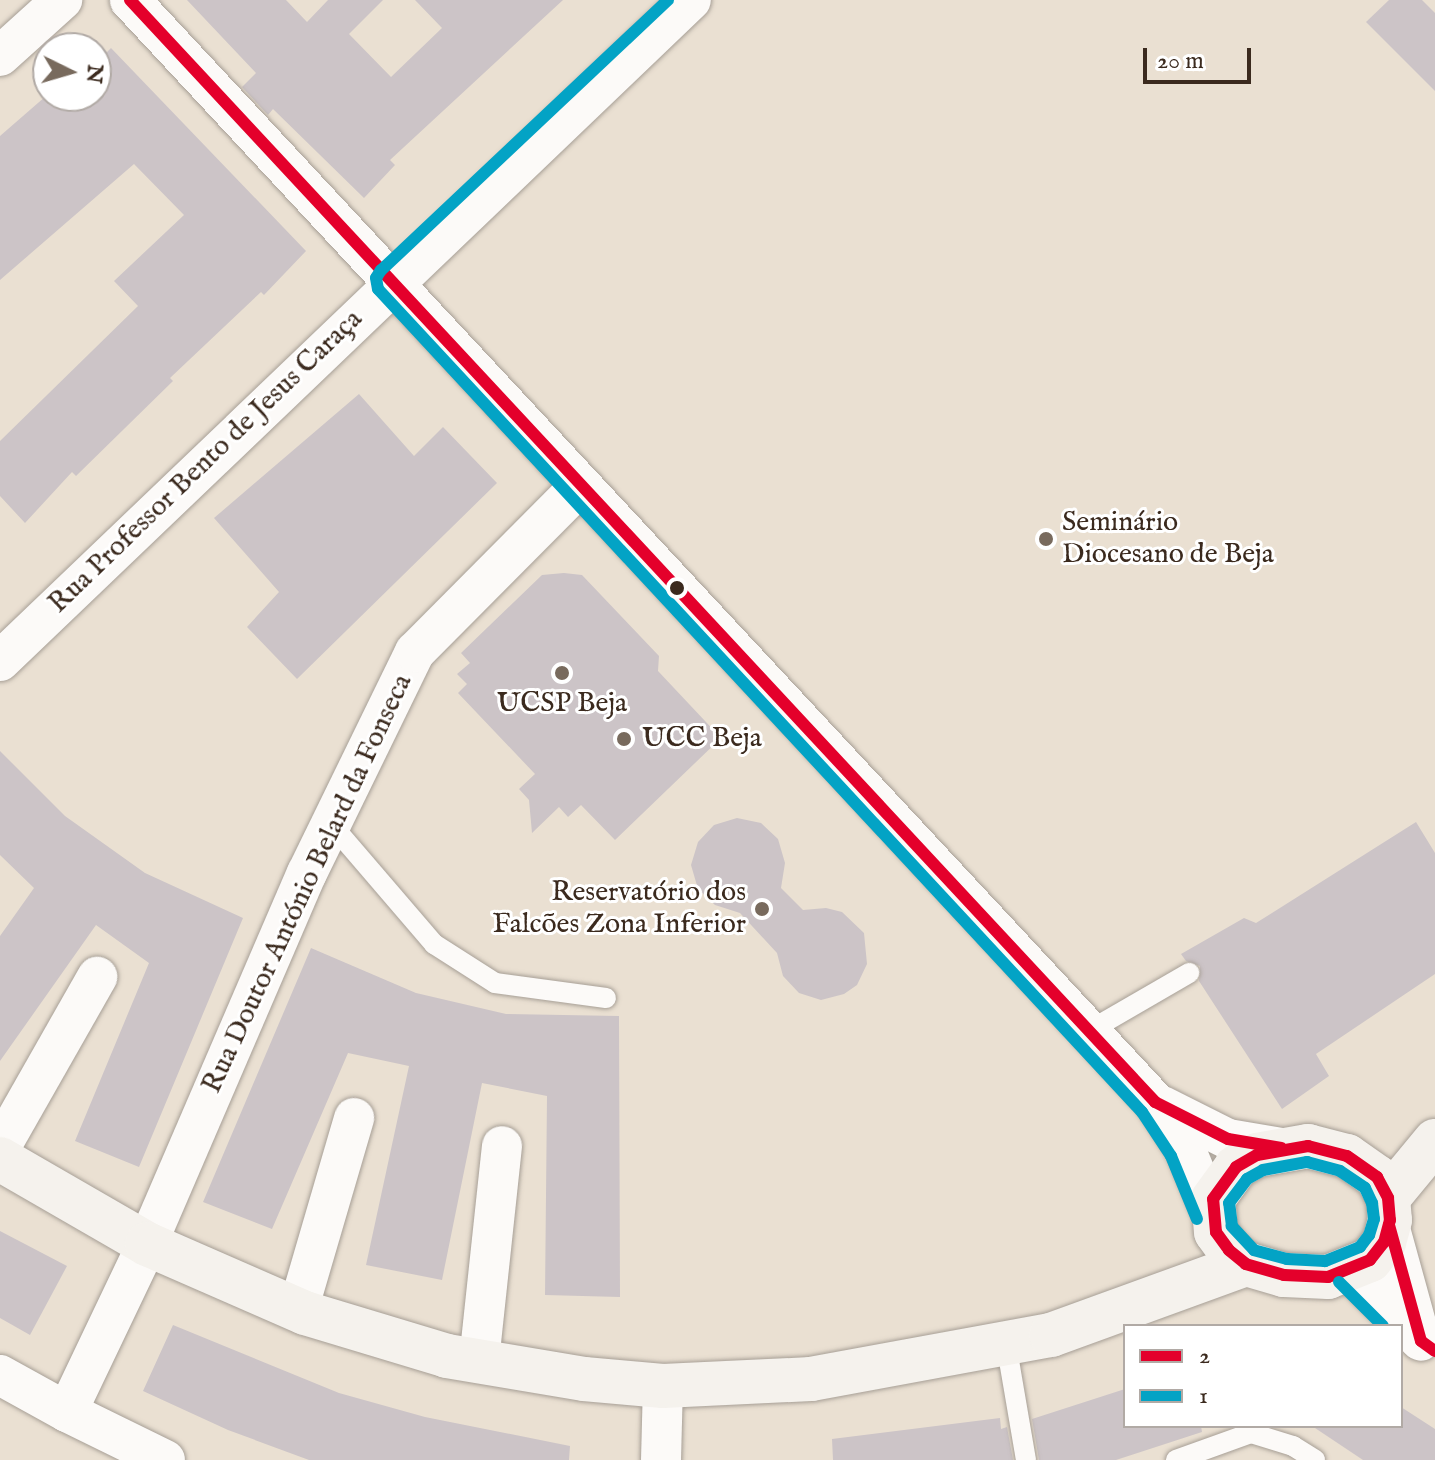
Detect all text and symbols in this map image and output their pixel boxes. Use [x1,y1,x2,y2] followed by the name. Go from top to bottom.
[32,32,112,112] north arrow
[1147,32,1255,82] scale bar
[1157,46,1204,77] text: 20 m
[79,63,109,85] text: N
[42,303,370,621] street label: Rua Professor Bento de Jesus Caraça
[1062,506,1274,572] place label: Seminário Diocesano de Beja
[1037,530,1055,548] marker: Seminário Diocesano de Beja
[669,580,685,596] unlabelled marker
[551,662,573,684] marker: UCSP Beja
[196,669,420,1099] street label: Rua Doutor António Belard da Fonseca
[497,687,627,721] place label: UCSP Beja
[642,722,762,756] place label: UCC Beja
[613,728,635,750] marker: UCC Beja
[492,876,746,942] place label: Reservatório dos Falcões Zona Inferior
[753,900,771,918] marker: Reservatório dos Falcões Zona Inferior
[1123,1324,1403,1428] legend
[1199,1341,1210,1372] text: 2
[1199,1381,1208,1412] text: 1

